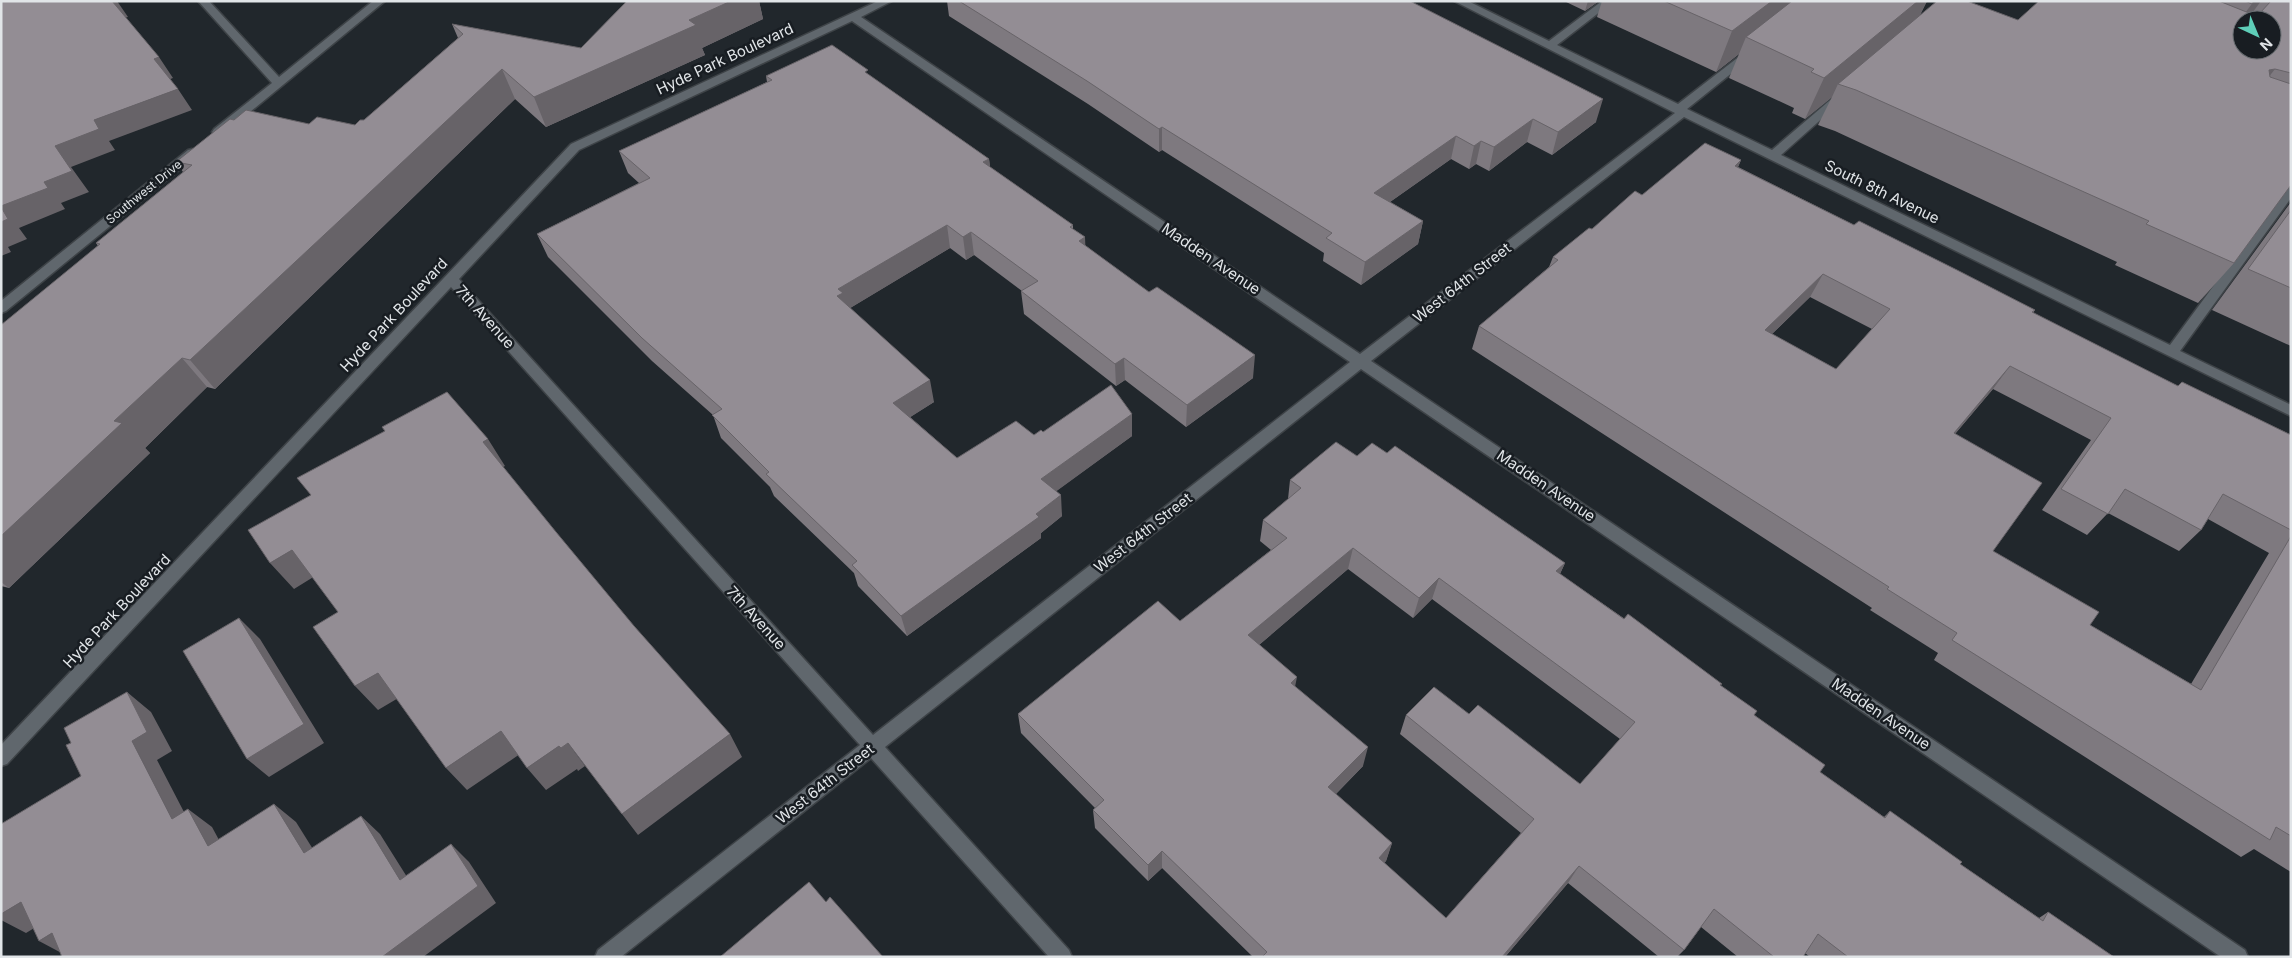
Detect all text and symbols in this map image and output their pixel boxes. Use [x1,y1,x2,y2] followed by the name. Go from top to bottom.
[2232,10,2282,60] north arrow
[653,18,796,99] street label: Hyde Park Boulevard
[2257,35,2276,55] text: N
[1822,156,1943,228] street label: South 8th Avenue
[103,157,185,227] street label: Southwest Drive
[1158,219,1264,299] street label: Madden Avenue
[1409,238,1515,327] street label: West 64th Street
[336,254,451,376] street label: Hyde Park Boulevard
[452,281,519,352] street label: 7th Avenue
[1493,446,1599,526] street label: Madden Avenue
[1090,488,1196,577] street label: West 64th Street
[59,550,174,672] street label: Hyde Park Boulevard
[723,582,790,653] street label: 7th Avenue
[1828,674,1934,754] street label: Madden Avenue
[772,739,878,828] street label: West 64th Street

